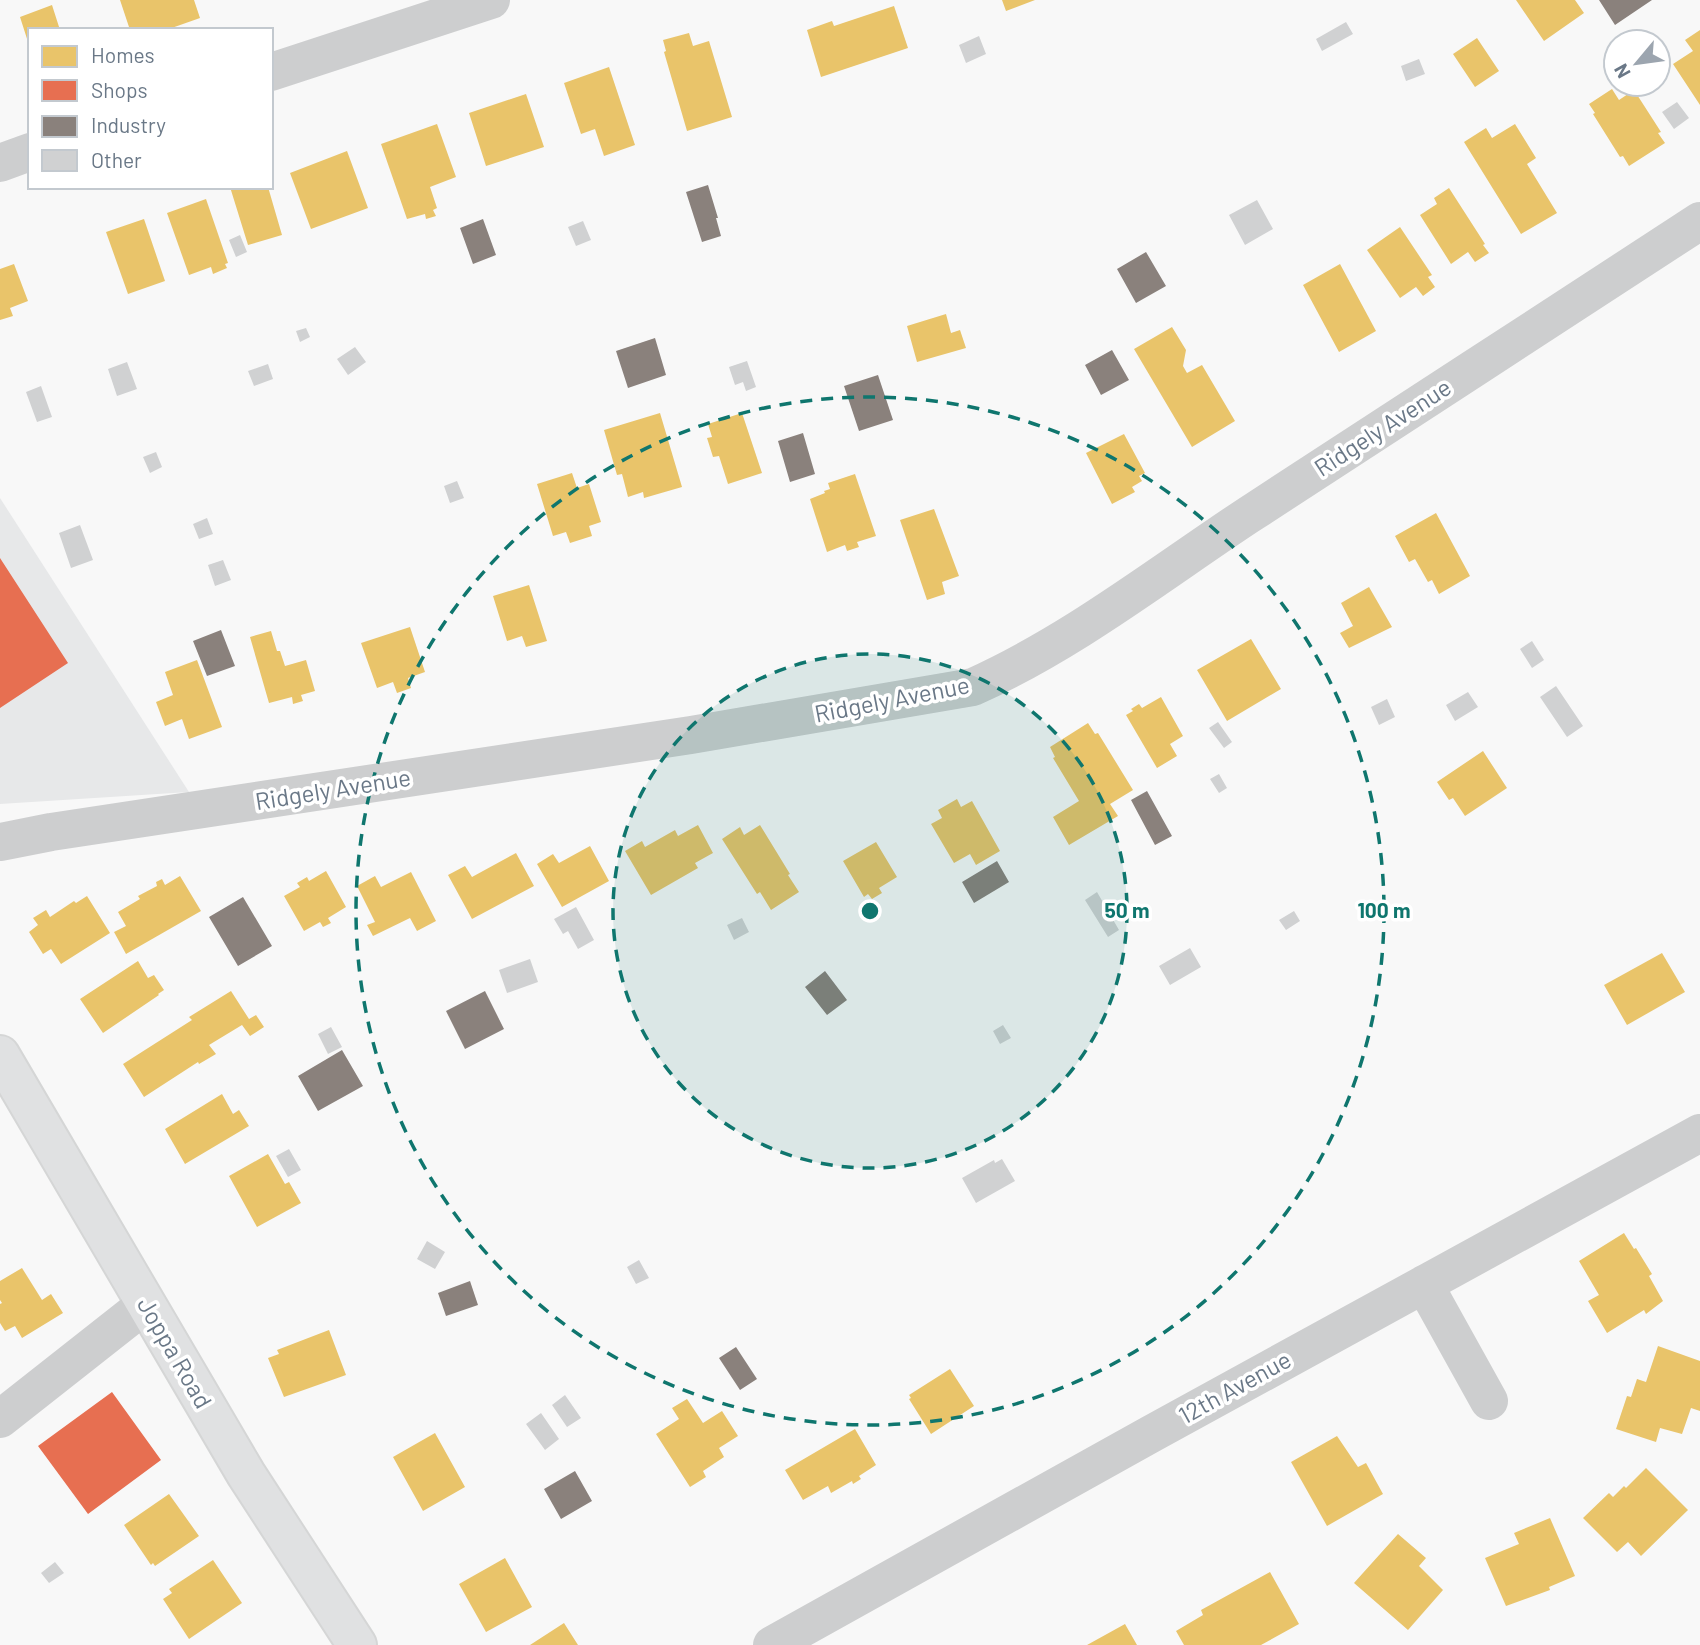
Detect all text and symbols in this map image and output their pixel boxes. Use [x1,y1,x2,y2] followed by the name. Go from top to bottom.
[28,28,273,189] legend
[1602,28,1672,98] north arrow
[91,42,155,67] text: Homes
[1609,60,1635,83] text: N
[91,77,148,102] text: Shops
[91,112,166,137] text: Industry
[91,147,142,172] text: Other
[1308,372,1456,482] street label: Ridgely Avenue
[812,669,972,728] street label: Ridgely Avenue
[253,762,413,815] street label: Ridgely Avenue
[1104,897,1150,922] text: 50 m
[1357,897,1411,922] text: 100 m
[858,899,882,923] centre of rings
[132,1291,219,1413] street label: Joppa Road
[1173,1344,1296,1429] street label: 12th Avenue

